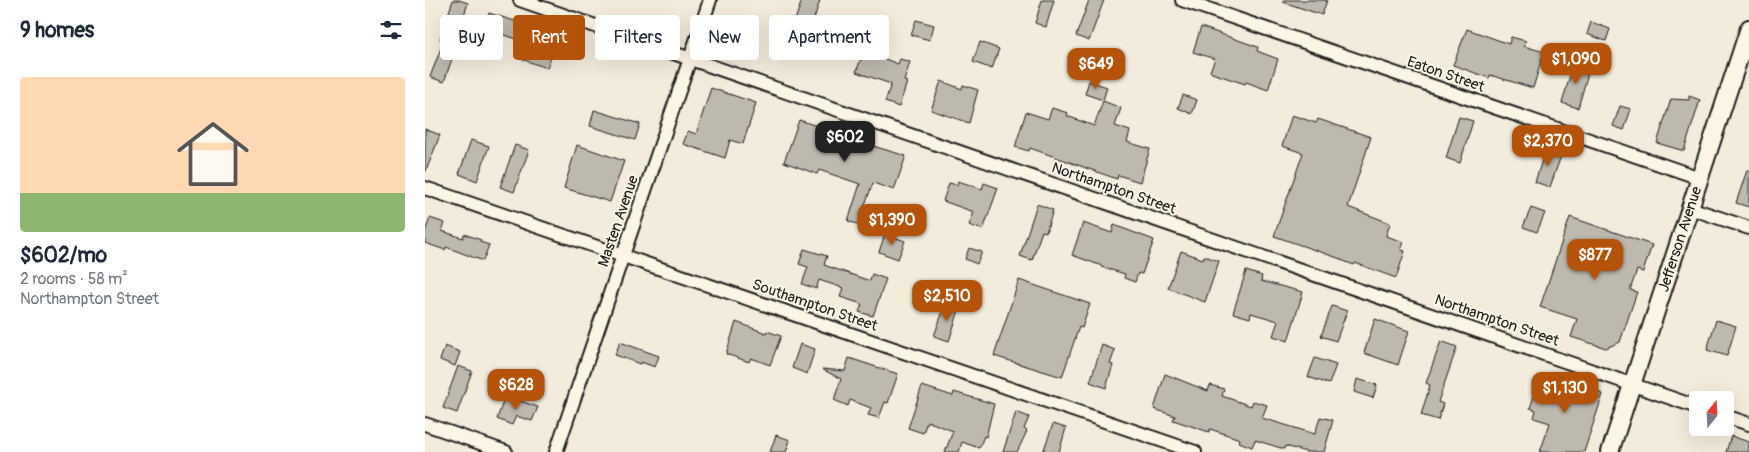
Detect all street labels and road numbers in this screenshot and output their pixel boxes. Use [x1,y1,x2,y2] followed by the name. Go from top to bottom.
[1405,52,1488,97] street label: Eaton Street
[1049,158,1179,219] street label: Northampton Street
[594,172,643,269] street label: Masten Avenue
[1654,184,1707,294] street label: Jefferson Avenue
[750,275,881,336] street label: Southampton Street
[1432,290,1562,351] street label: Northampton Street

